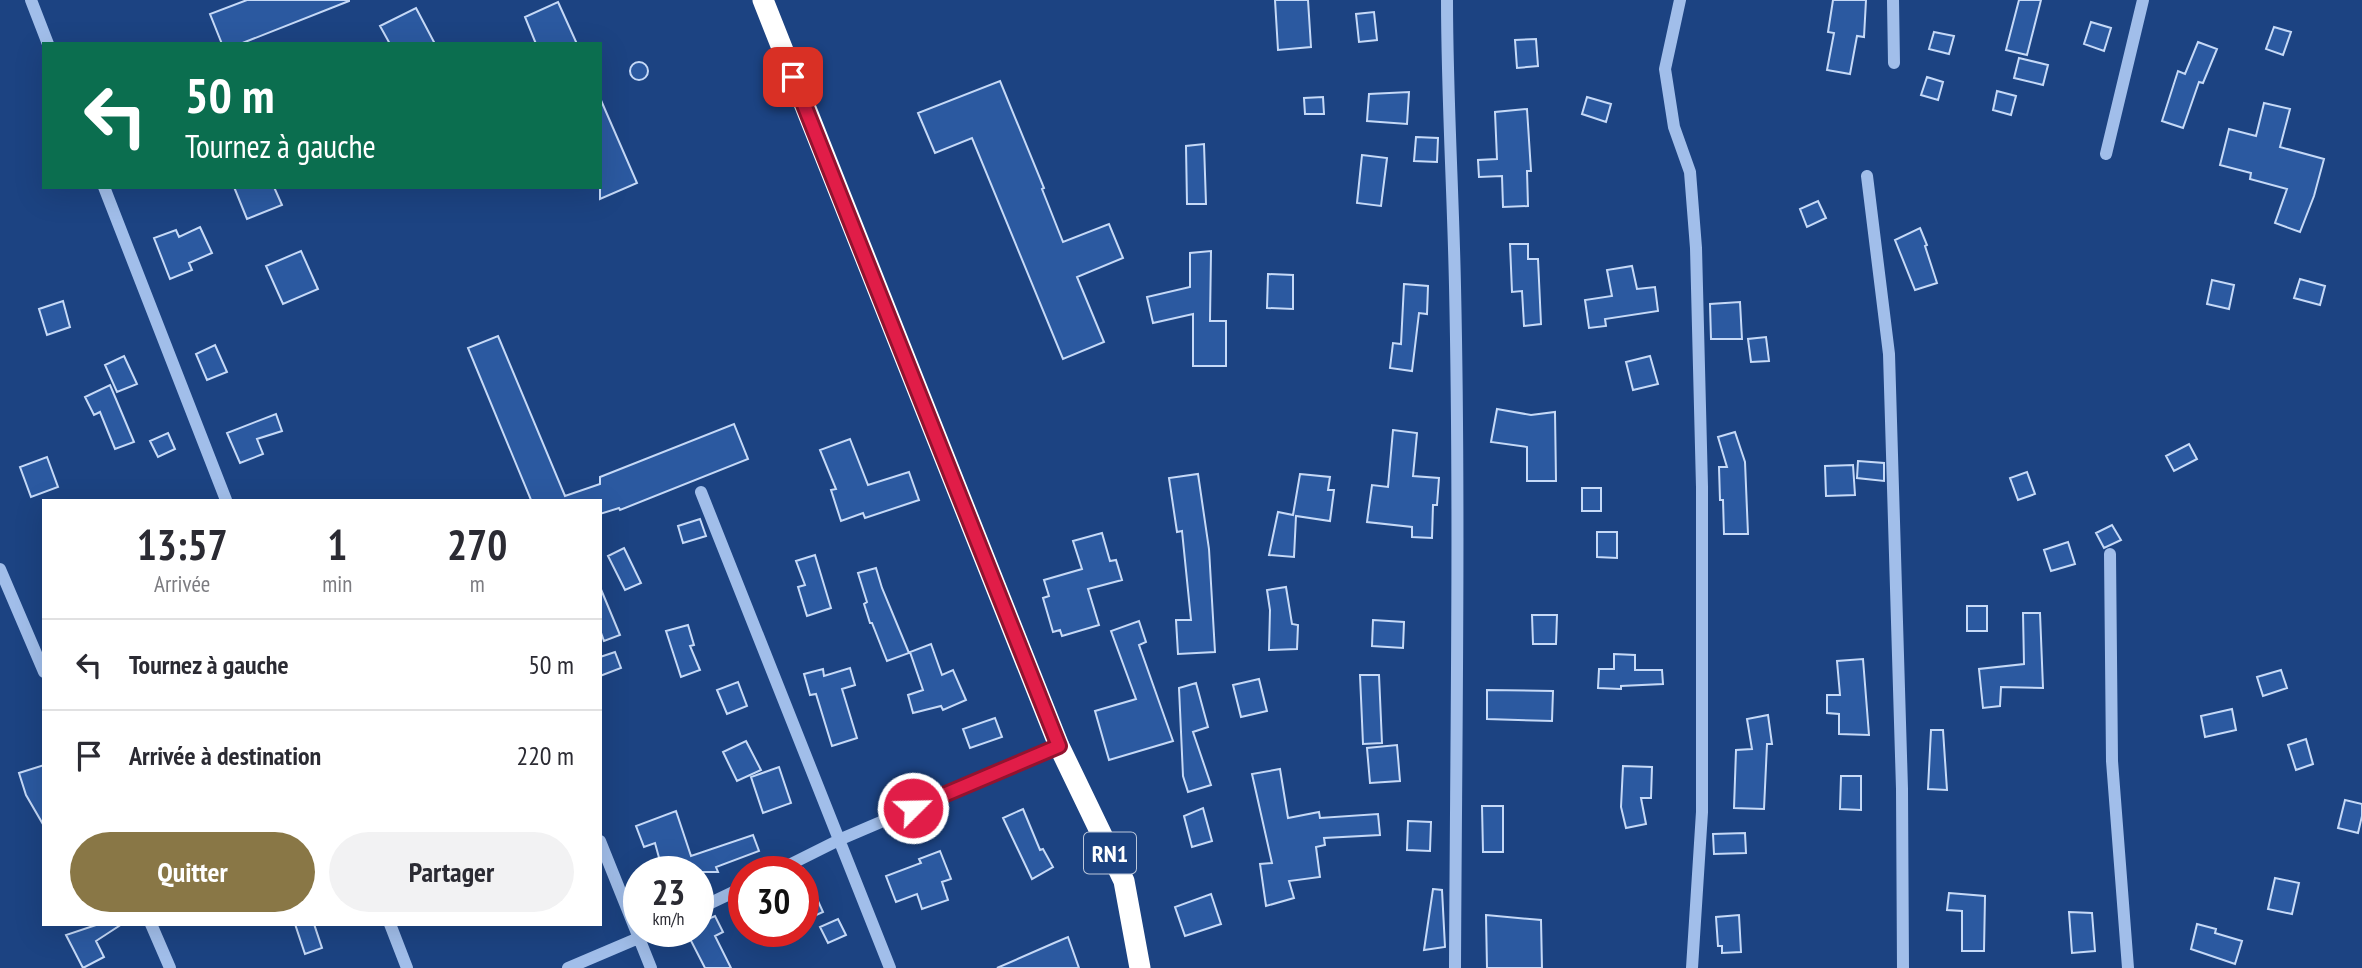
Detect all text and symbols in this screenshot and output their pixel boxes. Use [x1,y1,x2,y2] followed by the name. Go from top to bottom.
[763,47,823,107] pin
[774,58,812,96] icon: arrive
[185,63,274,127] text: 50 m
[70,70,161,161] icon: left
[185,125,376,167] text: Tournez à gauche
[137,517,228,572] text: 13:57
[327,517,347,572] text: 1
[447,517,507,572] text: 270
[154,569,210,598] text: Arrivée
[322,569,352,598] text: min
[470,569,485,598] text: m
[70,646,108,684] icon: left
[129,648,289,681] text: Tournez à gauche
[528,648,574,681] text: 50 m
[70,737,108,775] icon: arrive
[129,739,321,772] text: Arrivée à destination
[516,739,574,772] text: 220 m
[876,771,950,845] position arrow
[70,832,315,912] button: Quitter
[329,832,574,912] button: Partager
[1084,832,1136,874] road number: RN1
[728,856,819,947] speed limit sign: 30
[652,869,685,915] text: 23
[653,907,684,930] text: km/h

